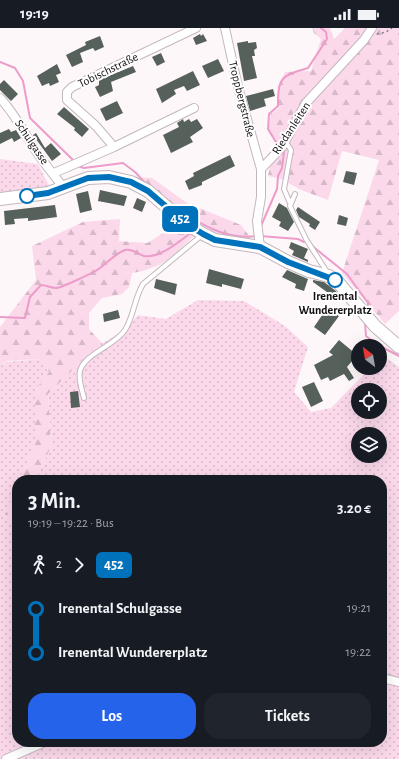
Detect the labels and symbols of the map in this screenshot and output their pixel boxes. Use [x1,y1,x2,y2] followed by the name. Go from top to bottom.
[76,50,140,90] street label: Tobischstraße
[227,60,257,138] street label: Troppbergstraße
[270,100,312,156] street label: Riedanleiten
[13,117,51,167] street label: Schulgasse
[19,188,35,204] unlabelled marker
[157,206,203,232] line badge: 452
[327,272,343,288] marker: Irenental Wundererplatz
[298,290,372,316] place label: Irenental Wundererplatz
[351,339,387,375] north arrow

